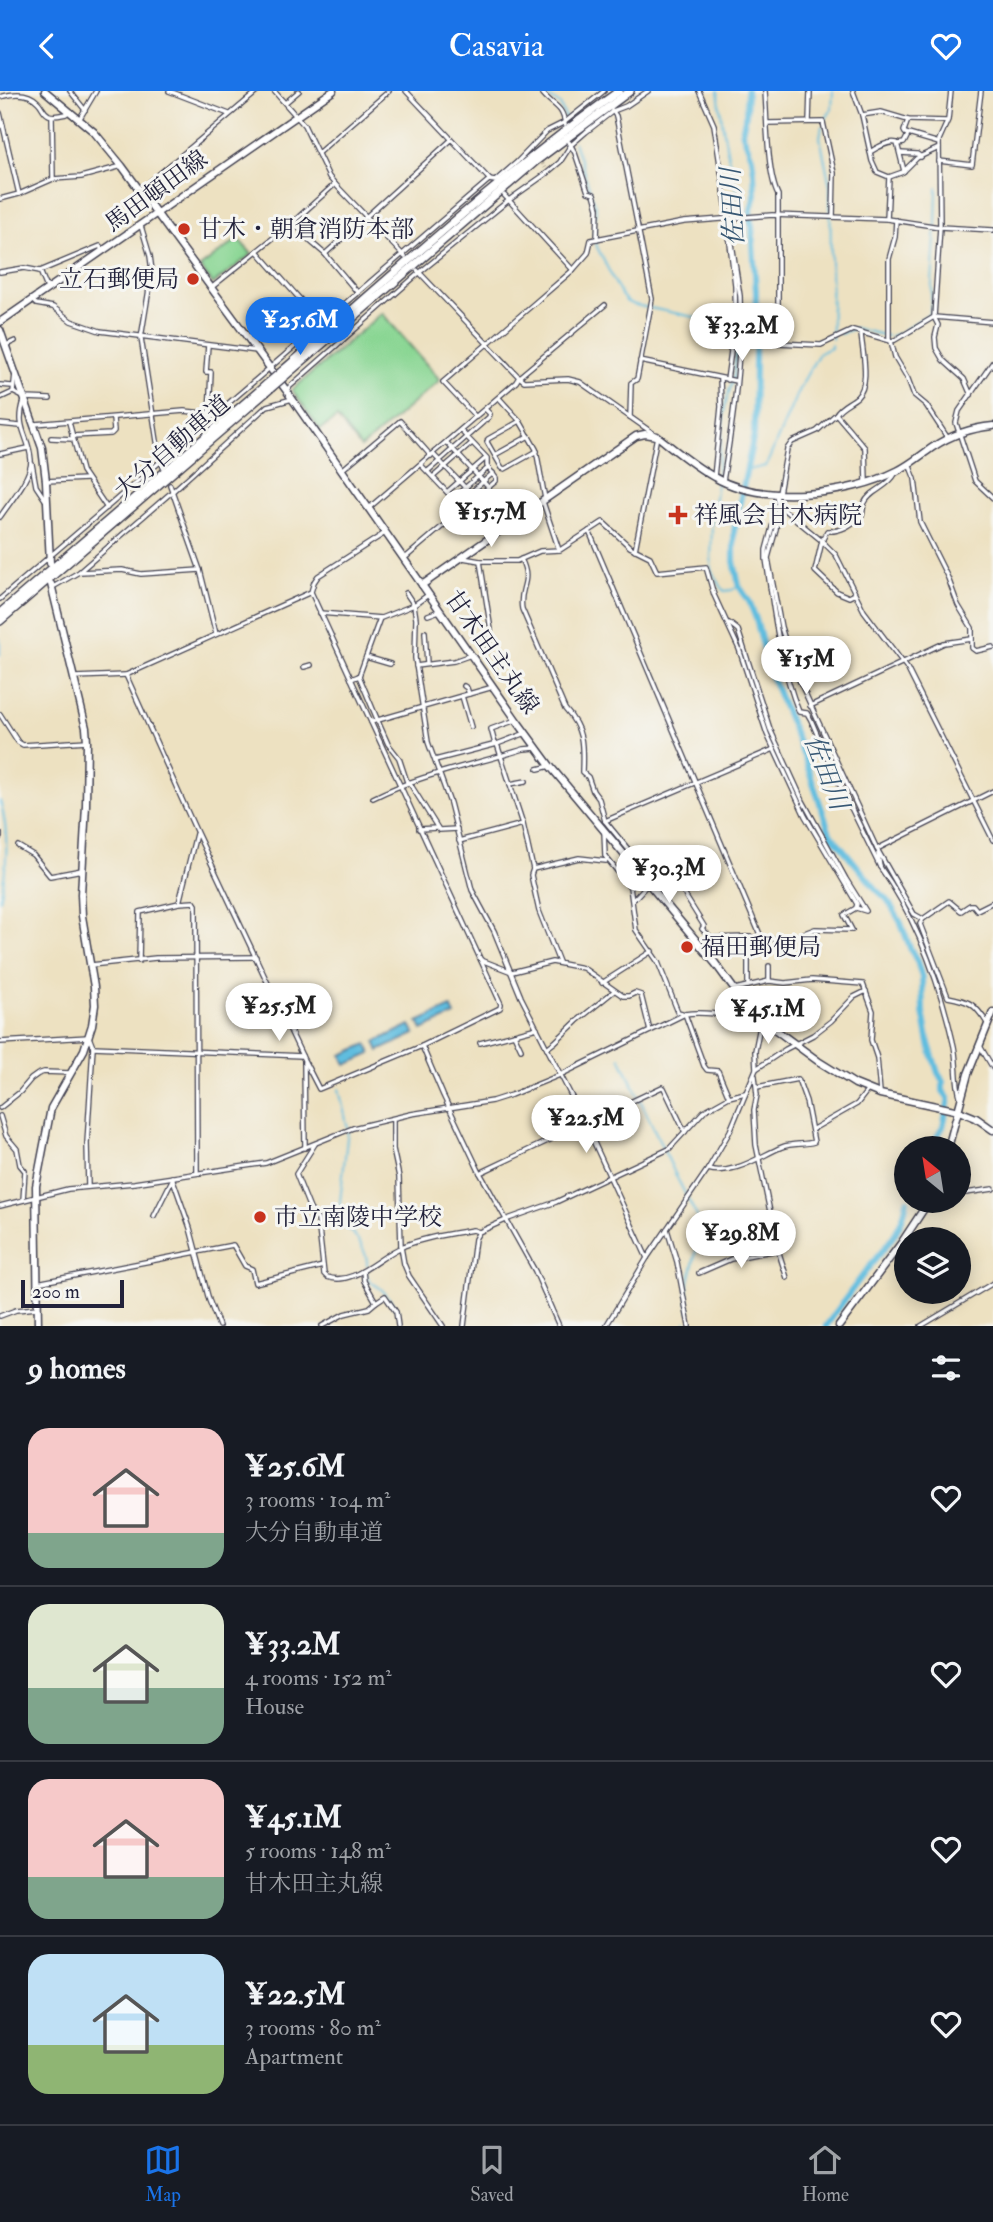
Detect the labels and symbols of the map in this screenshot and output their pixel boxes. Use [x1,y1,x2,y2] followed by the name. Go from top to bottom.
[99,144,214,239] street label: 馬田頓田線
[715,164,751,247] water label: 佐田川
[198,214,414,245] place label: 甘木・朝倉消防本部
[176,221,192,237] marker: 甘木・朝倉消防本部
[59,264,179,295] place label: 立石郵便局
[185,271,201,287] marker: 立石郵便局
[243,297,357,357] pin: ¥25.6M
[685,303,799,363] pin: ¥33.2M
[108,388,237,506] street label: 大分自動車道
[434,489,548,549] pin: ¥15.7M
[694,500,862,531] place label: 祥風会甘木病院
[668,505,688,525] marker: 祥風会甘木病院
[438,584,546,720] street label: 甘木田主丸線
[765,637,847,696] pin: ¥15M
[797,730,856,817] water label: 佐田川
[612,845,726,905] pin: ¥30.3M
[701,932,821,963] place label: 福田郵便局
[679,939,695,955] marker: 福田郵便局
[222,983,336,1043] pin: ¥25.5M
[711,986,825,1046] pin: ¥45.1M
[529,1095,643,1155] pin: ¥22.5M
[894,1136,971,1213] north arrow
[274,1202,442,1233] place label: 市立南陵中学校
[252,1209,268,1225] marker: 市立南陵中学校
[684,1211,798,1270] pin: ¥29.8M
[21,1277,124,1309] scale bar

